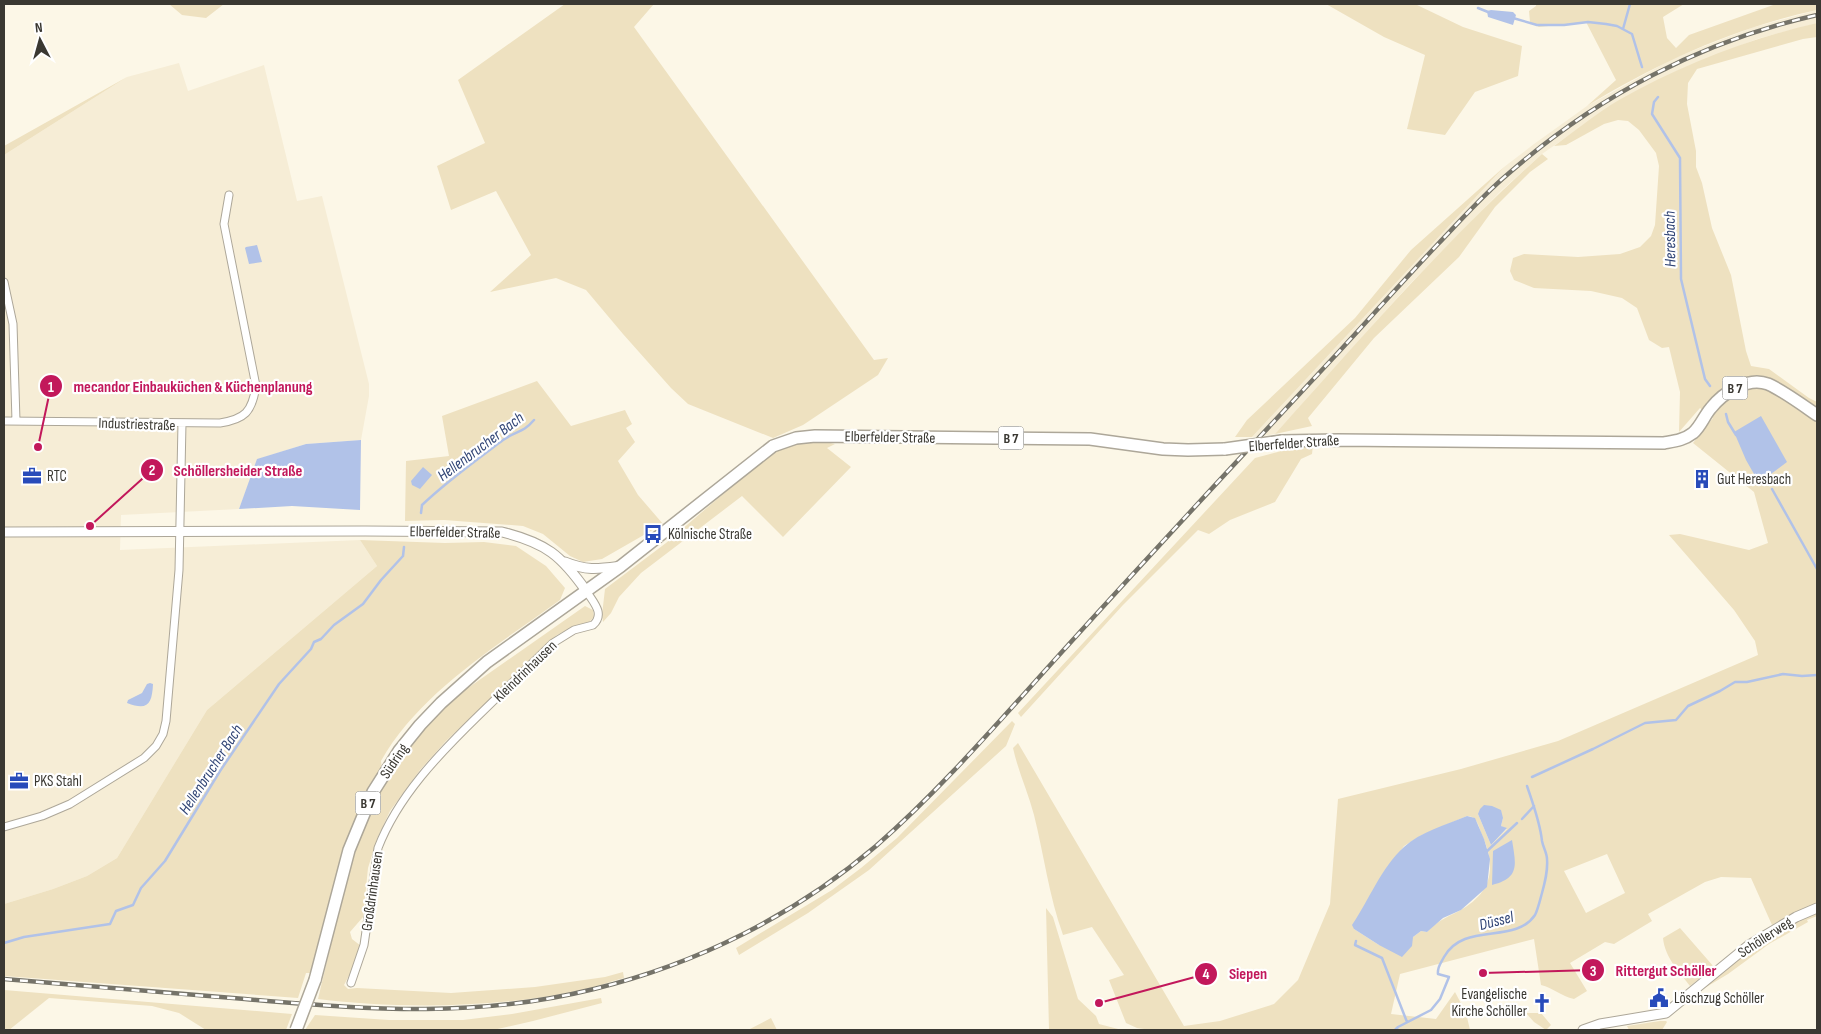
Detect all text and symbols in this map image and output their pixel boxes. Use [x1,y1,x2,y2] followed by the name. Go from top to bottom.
[15,15,65,65] north arrow
[34,19,43,36] text: N
[1661,210,1680,267] water label: Heresbach
[39,371,323,402] callout: mecandor Einbauküchen & Küchenplanung
[1722,376,1748,399] road number: B 7
[48,378,54,397] text: 1
[73,378,313,397] text: mecandor Einbauküchen & Küchenplanung
[434,408,528,486] water label: Hellenbrucher Bach
[98,414,176,435] street label: Industriestraße
[998,426,1024,449] road number: B 7
[844,427,936,448] street label: Elberfelder Straße
[1248,431,1340,456] street label: Elberfelder Straße
[139,454,313,485] callout: Schöllersheider Straße
[149,461,155,480] text: 2
[174,462,303,481] text: Schöllersheider Straße
[21,465,43,487] office icon: RTC
[47,467,67,486] place label: RTC
[1691,468,1713,490] building icon: Gut Heresbach
[1717,470,1791,489] place label: Gut Heresbach
[409,522,501,543] street label: Elberfelder Straße
[642,523,664,545] bus stop icon: Kölnische Straße
[668,525,752,544] place label: Kölnische Straße
[490,636,561,706] street label: Kleindrinhausen
[175,721,247,818] water label: Hellenbrucher Bach
[376,740,413,783] street label: Südring
[8,770,30,792] office icon: PKS Stahl
[34,772,82,791] place label: PKS Stahl
[356,791,380,814] road number: B 7
[358,850,387,932] street label: Großdrinhausen
[1477,908,1517,935] water label: Düssel
[1734,913,1796,962] street label: Schöllerweg
[1580,955,1726,986] callout: Rittergut Schöller
[1194,958,1277,989] callout: Siepen
[1590,962,1597,981] text: 3
[1616,962,1716,981] text: Rittergut Schöller
[1203,965,1210,984] text: 4
[1229,965,1267,984] text: Siepen
[1452,985,1528,1021] place label: Evangelische Kirche Schöller
[1648,987,1670,1009] public building icon: Löschzug Schöller
[1674,989,1765,1008] place label: Löschzug Schöller
[1531,992,1553,1014] church icon: Evangelische Kirche Schöller

